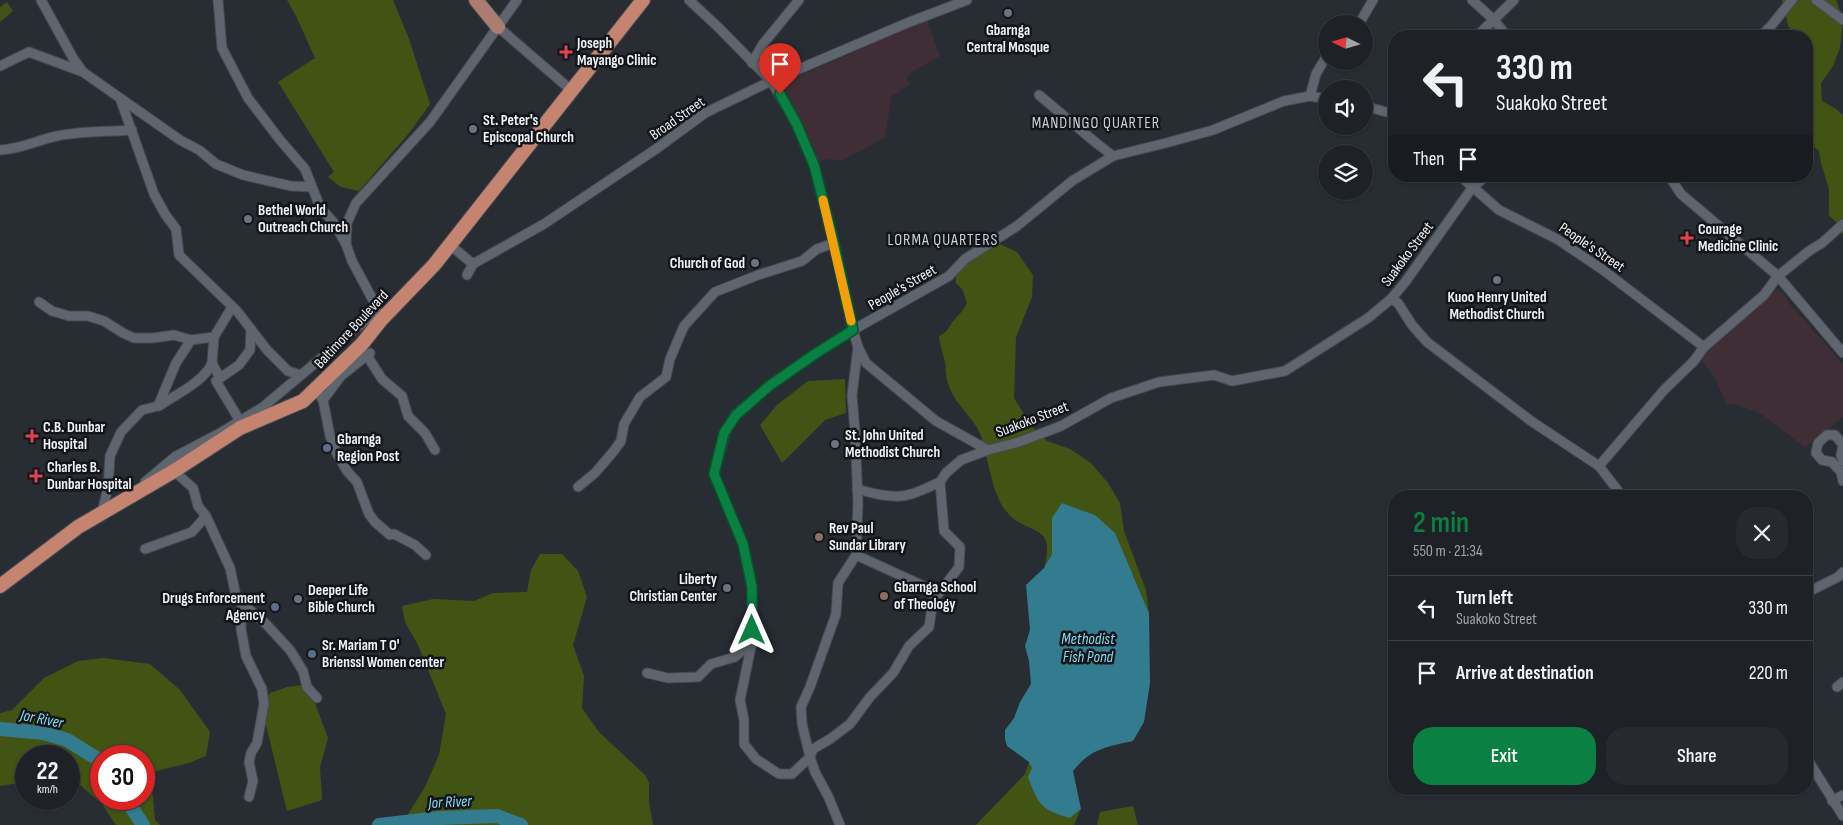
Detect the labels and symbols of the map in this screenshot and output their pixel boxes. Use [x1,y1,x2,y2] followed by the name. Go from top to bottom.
[1002,7,1014,19] marker: Gbarnga Central Mosque
[1318,15,1372,70] north arrow
[967,21,1049,57] place label: Gbarnga Central Mosque
[576,34,657,70] place label: Joseph Mayango Clinic
[759,43,801,94] pin
[559,45,573,59] marker: Joseph Mayango Clinic
[646,92,709,144] street label: Broad Street
[483,111,574,147] place label: St. Peter's Episcopal Church
[1032,114,1160,133] district label: MANDINGO QUARTER
[467,123,479,135] marker: St. Peter's Episcopal Church
[258,201,348,237] place label: Bethel World Outreach Church
[242,213,254,225] marker: Bethel World Outreach Church
[1377,218,1438,290] street label: Suakoko Street
[1555,218,1629,277] street label: People's Street
[1698,220,1778,256] place label: Courage Medicine Clinic
[888,231,998,250] district label: LORMA QUARTERS
[1680,231,1694,245] marker: Courage Medicine Clinic
[670,254,745,273] place label: Church of God
[749,257,761,269] marker: Church of God
[865,260,940,315] street label: People's Street
[1491,274,1503,286] marker: Kuoo Henry United Methodist Church
[310,286,393,373] street label: Baltimore Boulevard
[1448,288,1546,324] place label: Kuoo Henry United Methodist Church
[993,397,1071,442] street label: Suakoko Street
[43,418,106,454] place label: C.B. Dunbar Hospital
[845,426,940,462] place label: St. John United Methodist Church
[25,429,39,443] marker: C.B. Dunbar Hospital
[337,430,400,466] place label: Gbarnga Region Post
[829,438,841,450] marker: St. John United Methodist Church
[321,442,333,454] marker: Gbarnga Region Post
[47,458,132,494] place label: Charles B. Dunbar Hospital
[29,469,43,483] marker: Charles B. Dunbar Hospital
[829,519,906,555] place label: Rev Paul Sundar Library
[813,531,825,543] marker: Rev Paul Sundar Library
[629,570,718,606] place label: Liberty Christian Center
[894,578,976,614] place label: Gbarnga School of Theology
[308,581,375,617] place label: Deeper Life Bible Church
[721,582,733,594] marker: Liberty Christian Center
[162,589,266,625] place label: Drugs Enforcement Agency
[878,590,890,602] marker: Gbarnga School of Theology
[292,593,304,605] marker: Deeper Life Bible Church
[269,601,281,613] marker: Drugs Enforcement Agency
[725,603,777,655] position arrow
[1061,630,1116,667] water label: Methodist Fish Pond
[322,636,444,672] place label: Sr. Mariam T O' Brienssl Women center
[306,648,318,660] marker: Sr. Mariam T O' Brienssl Women center
[18,706,65,733] water label: Jor River
[90,745,155,810] speed limit sign: 30
[427,792,473,813] water label: Jor River

